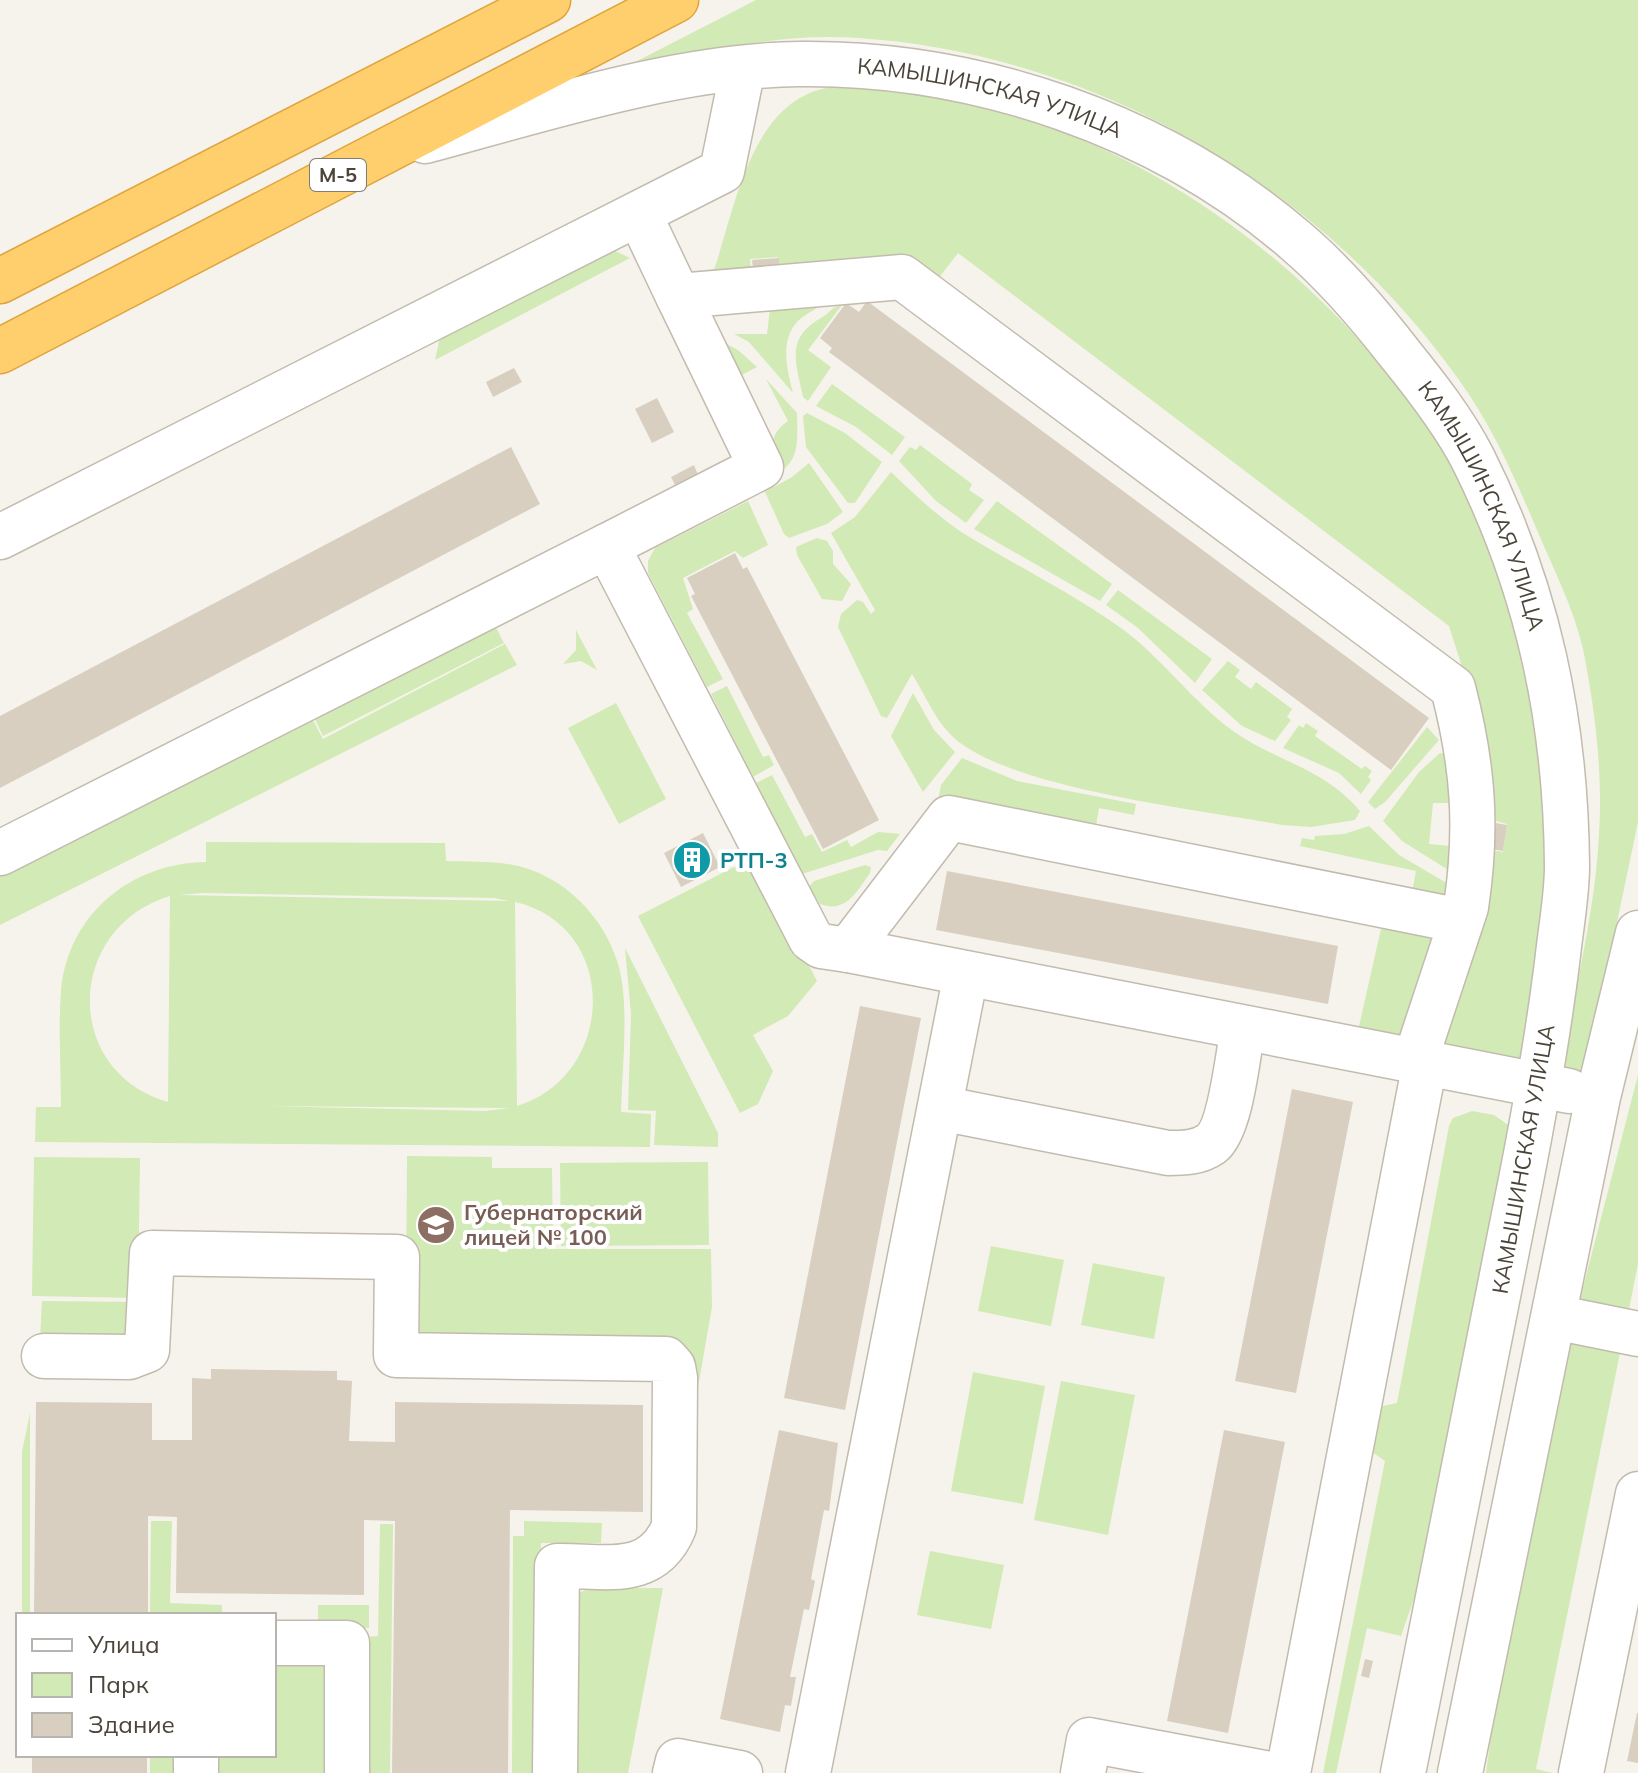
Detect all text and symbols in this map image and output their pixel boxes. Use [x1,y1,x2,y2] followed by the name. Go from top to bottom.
[856,52,1127,144] street label: КАМЫШИНСКАЯ УЛИЦА
[310,159,366,191] road number: М-5
[1412,375,1551,634] street label: КАМЫШИНСКАЯ УЛИЦА
[671,839,713,881] building icon: РТП-3
[720,846,788,874] place label: РТП-3
[1485,1022,1561,1296] street label: КАМЫШИНСКАЯ УЛИЦА
[464,1198,643,1251] place label: Губернаторский лицей № 100
[415,1204,457,1246] school or university icon: Губернаторский лицей № 100
[16,1613,276,1757] legend
[87,1629,160,1659] text: Улица
[88,1669,149,1699] text: Парк
[88,1709,175,1739] text: Здание

